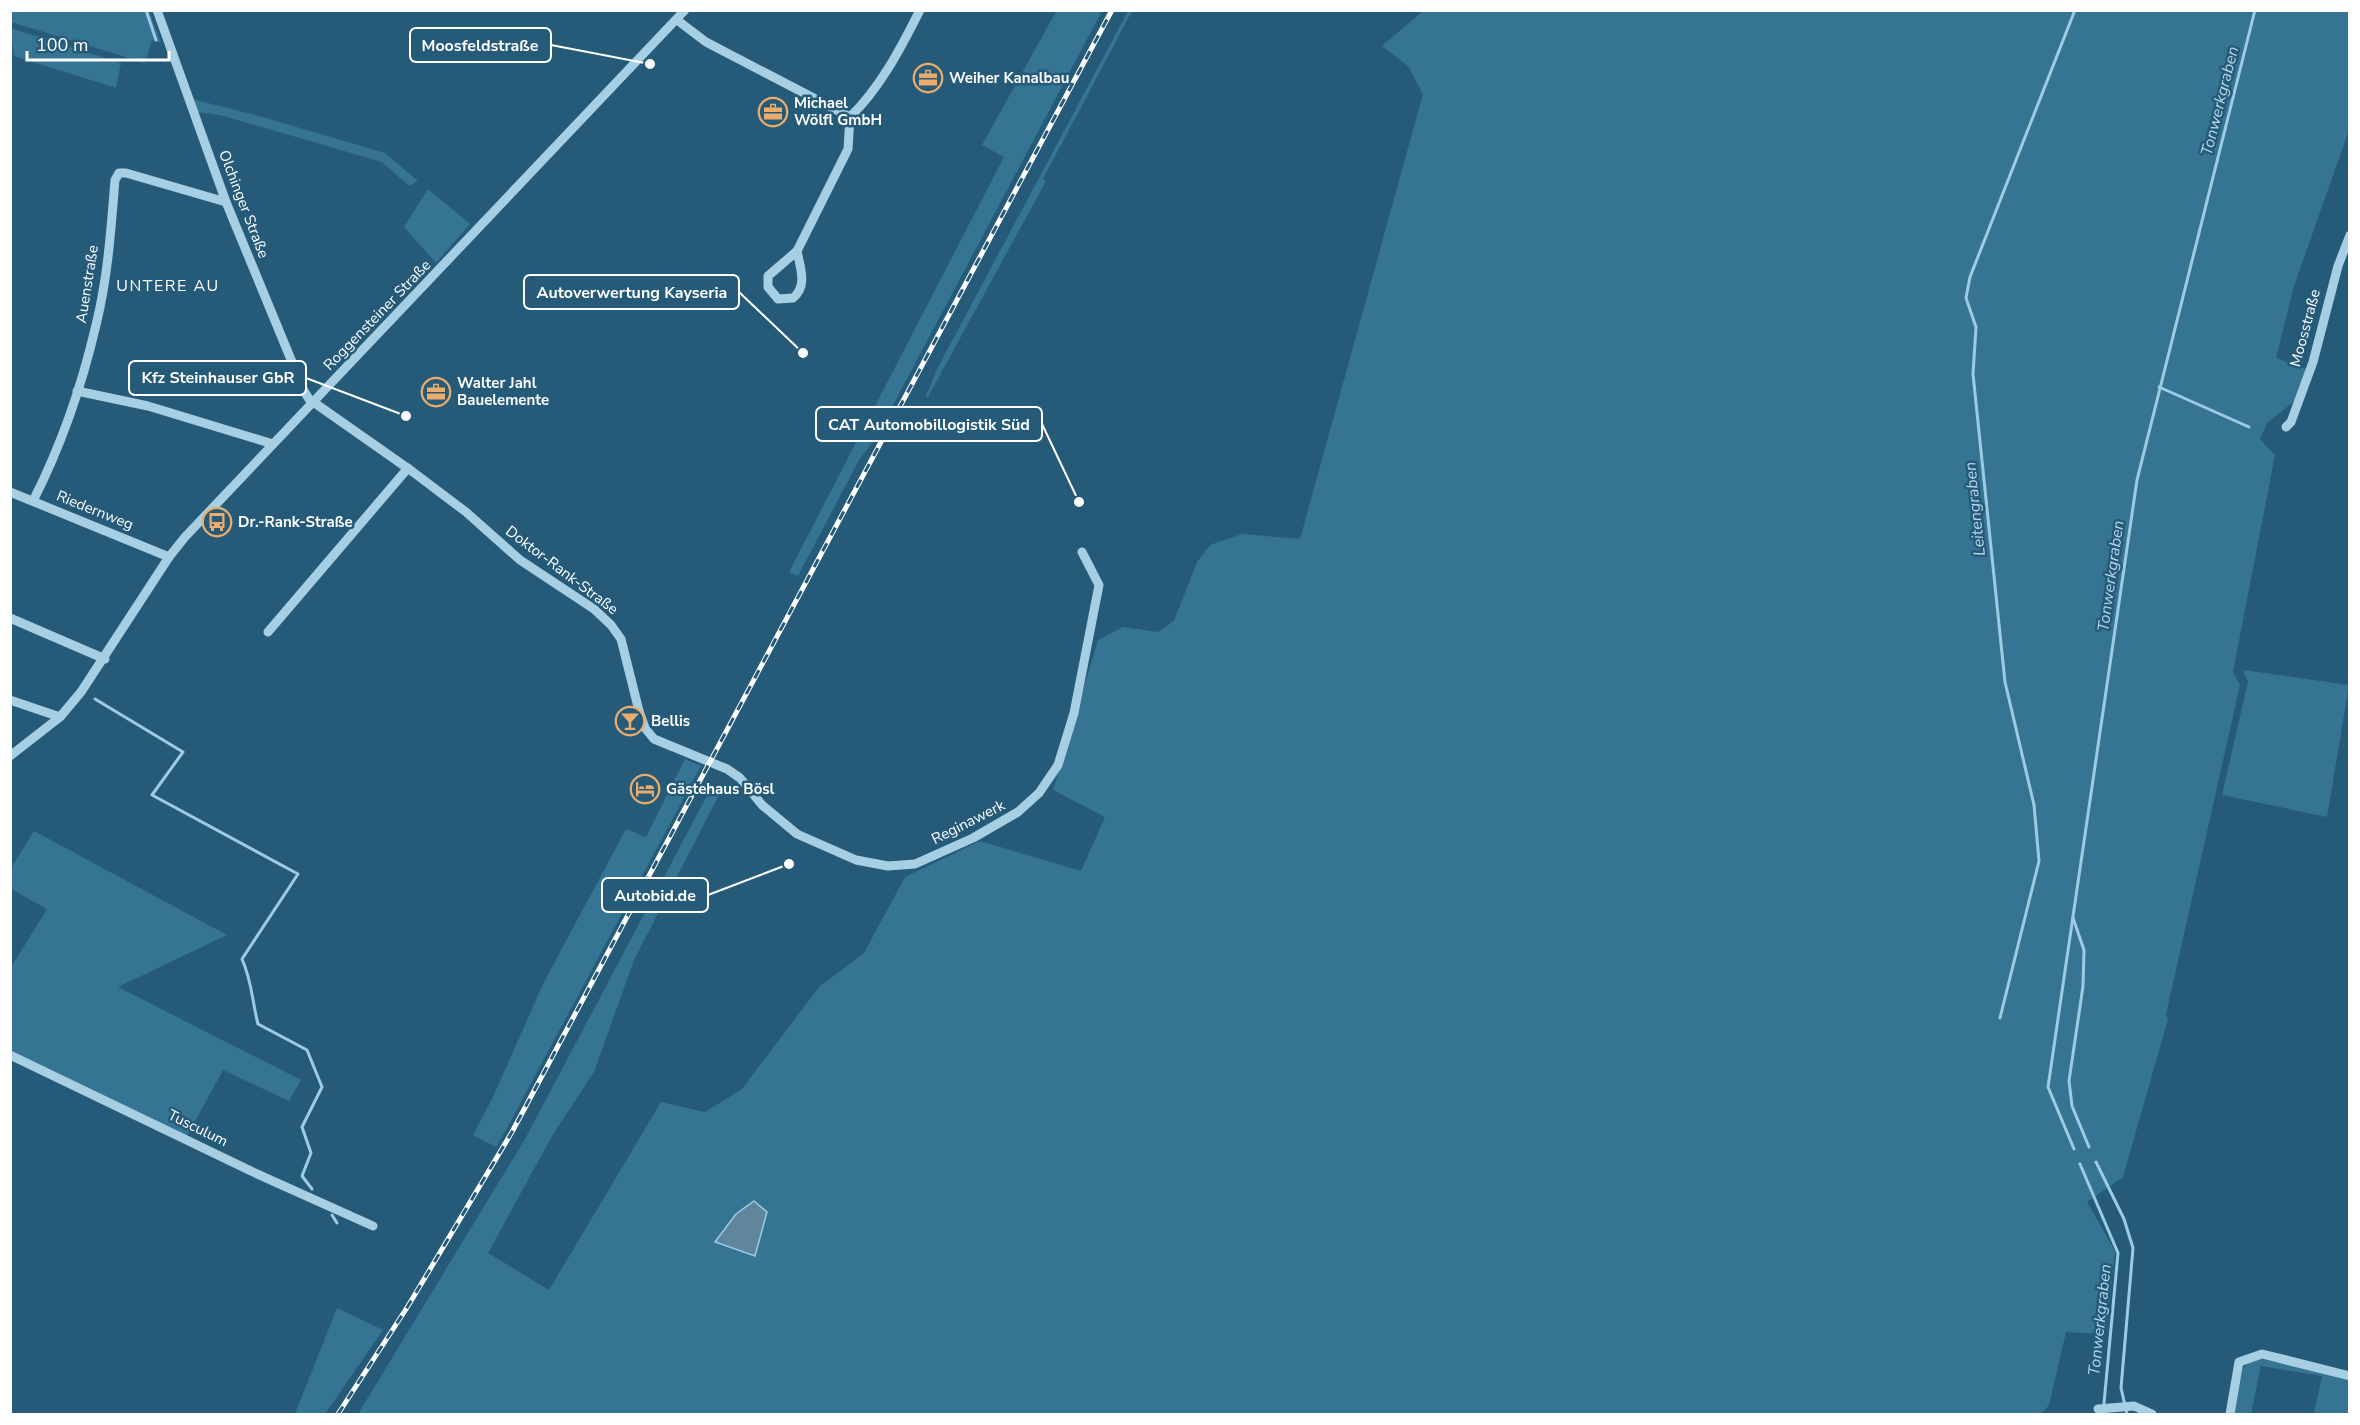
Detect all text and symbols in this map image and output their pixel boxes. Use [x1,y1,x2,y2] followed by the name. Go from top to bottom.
[27,24,170,62] scale bar
[410,28,551,62] callout: Moosfeldstraße
[36,33,88,57] text: 100 m
[422,35,539,57] text: Moosfeldstraße
[2196,44,2244,158] water label: Tonwerkgraben
[912,62,944,94] office icon: Weiher Kanalbau
[949,68,1069,88] place label: Weiher Kanalbau
[794,93,882,130] place label: Michael Wölfl GmbH
[757,96,789,128] office icon: Michael Wölfl GmbH
[214,147,274,261] street label: Olchinger Straße
[71,244,103,324] street label: Auenstraße
[319,255,435,375] street label: Roggensteiner Straße
[116,275,220,297] district label: UNTERE AU
[524,275,739,309] callout: Autoverwertung Kayseria
[537,282,727,304] text: Autoverwertung Kayseria
[2285,287,2325,369] street label: Moosstraße
[129,361,306,395] callout: Kfz Steinhauser GbR
[142,367,295,389] text: Kfz Steinhauser GbR
[457,373,549,410] place label: Walter Jahl Bauelemente
[420,376,452,408] office icon: Walter Jahl Bauelemente
[816,407,1042,441] callout: CAT Automobillogistik Süd
[828,414,1030,436] text: CAT Automobillogistik Süd
[1959,461,1991,557] water label: Leitengraben
[54,485,136,535] street label: Riedernweg
[201,506,233,538] bus stop icon: Dr.-Rank-Straße
[238,512,353,532] place label: Dr.-Rank-Straße
[2092,519,2130,633] water label: Tonwerkgraben
[502,521,622,619] street label: Doktor-Rank-Straße
[614,705,646,737] bar icon: Bellis
[651,711,690,731] place label: Bellis
[629,773,661,805] hotel icon: Gästehaus Bösl
[666,779,775,799] place label: Gästehaus Bösl
[928,795,1009,849] street label: Reginawerk
[602,878,708,912] callout: Autobid.de
[614,885,696,907] text: Autobid.de
[165,1105,231,1151] street label: Tusculum
[2083,1263,2117,1377] water label: Tonwerkgraben

